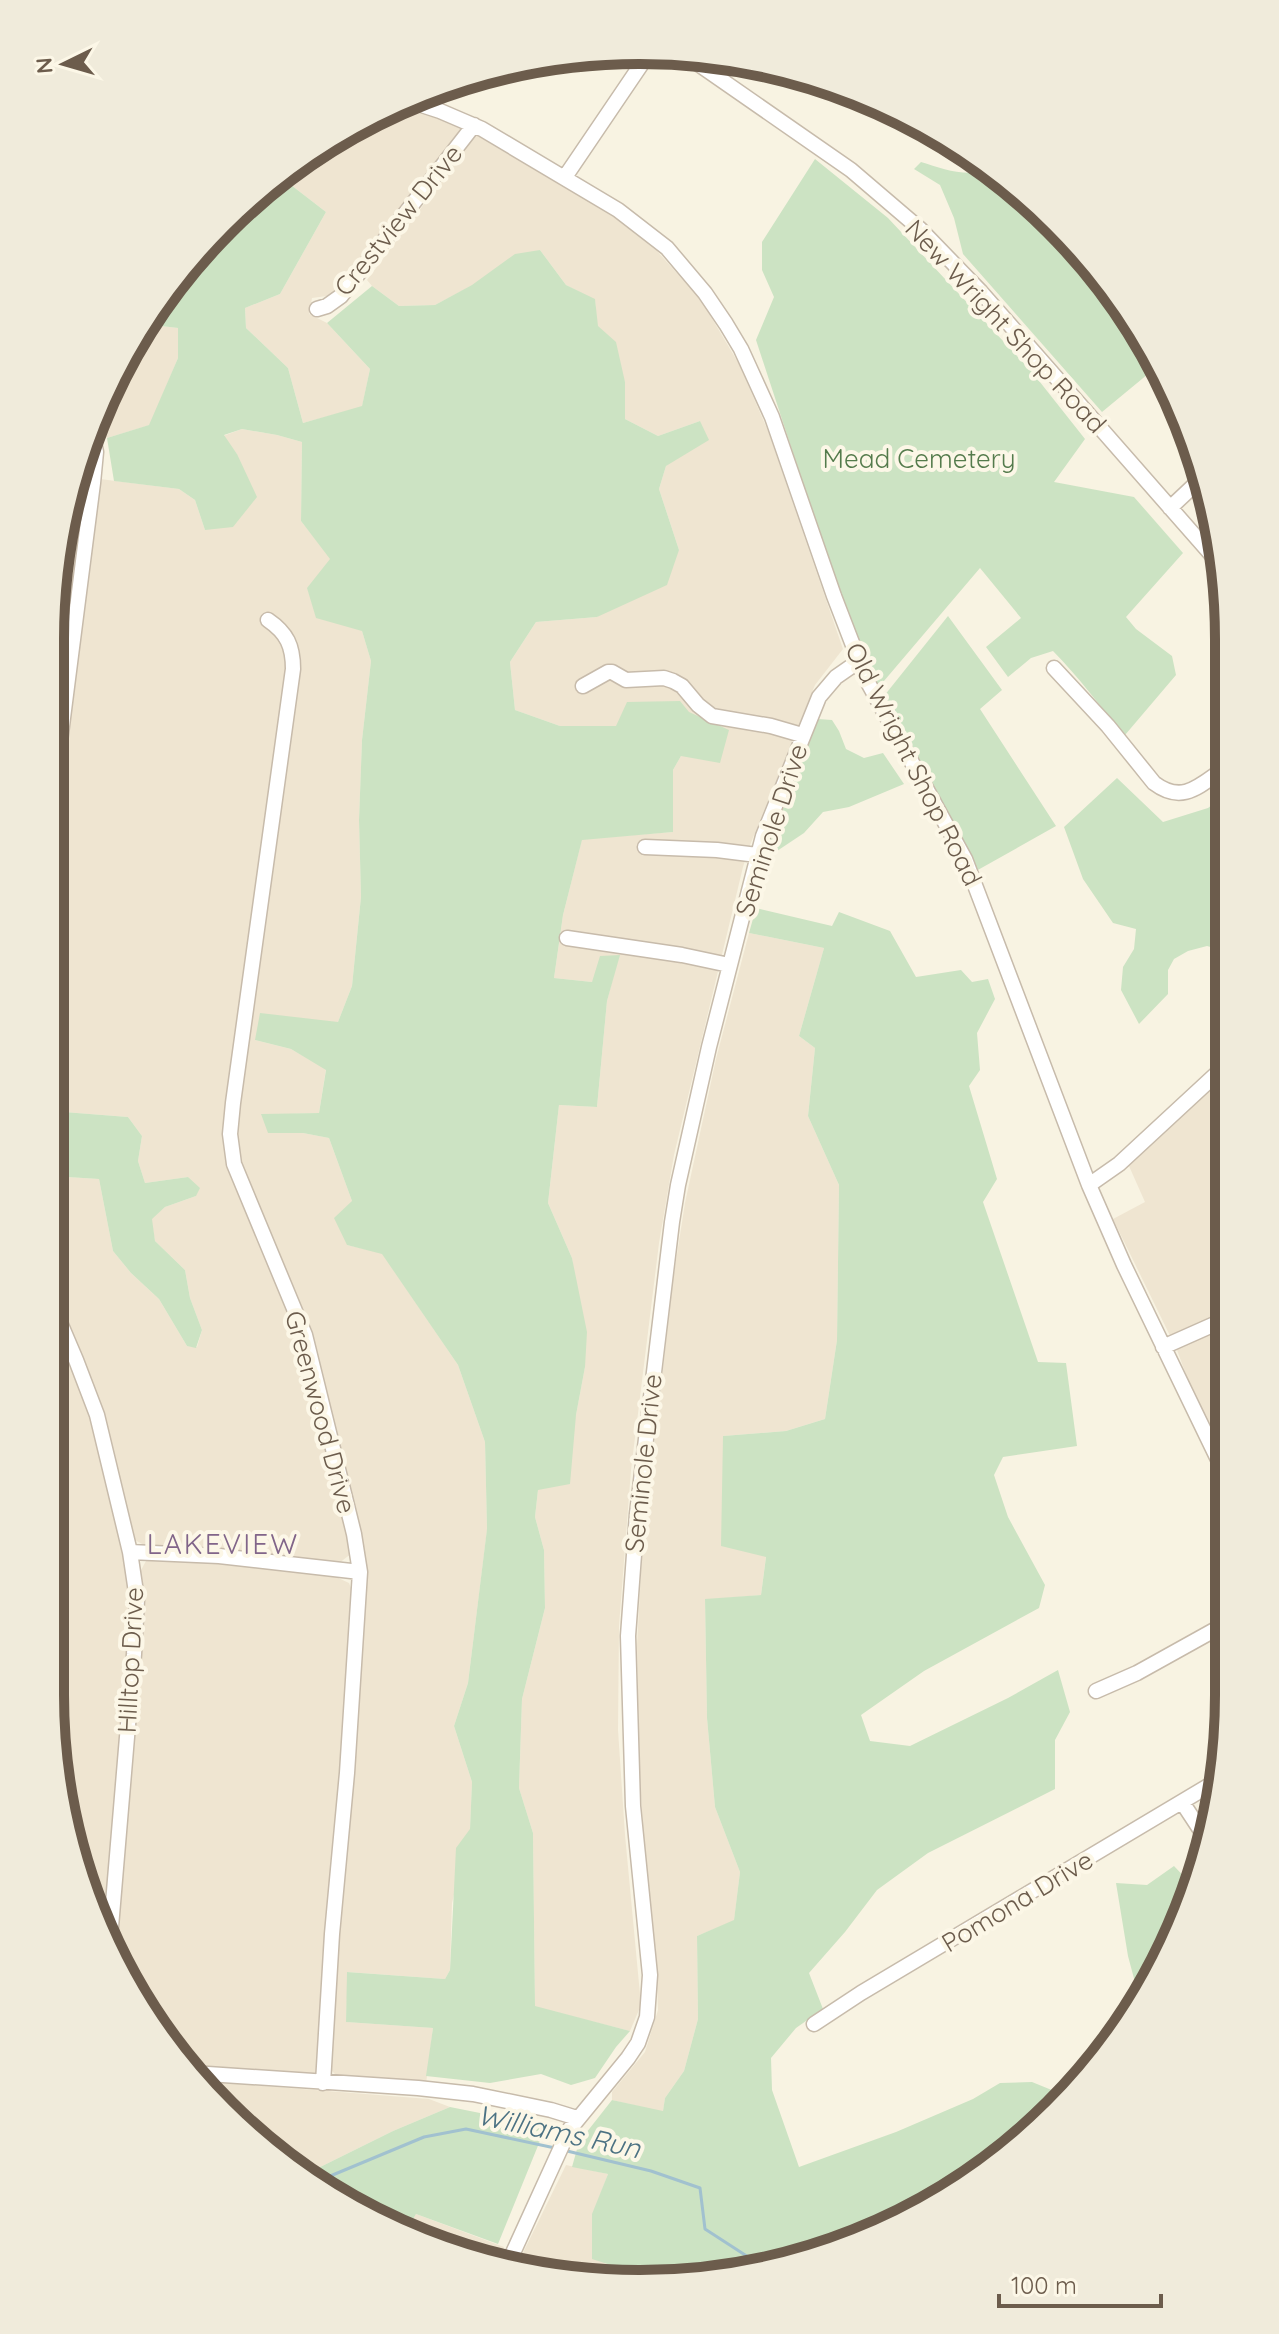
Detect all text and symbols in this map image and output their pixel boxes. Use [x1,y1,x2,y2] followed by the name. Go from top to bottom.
[24,24,104,104] north arrow
[29,56,59,75] text: N
[327,138,469,302] street label: Crestview Drive
[898,212,1114,440] street label: New Wright Shop Road
[822,442,1016,475] park label: Mead Cemetery
[838,637,990,891] street label: Old Wright Shop Road
[728,740,814,920] street label: Seminole Drive
[278,1307,364,1517] street label: Greenwood Drive
[617,1372,669,1554] street label: Seminole Drive
[147,1526,299,1561] district label: LAKEVIEW
[110,1586,150,1734] street label: Hilltop Drive
[935,1843,1099,1959] street label: Pomona Drive
[474,2097,645,2166] water label: Williams Run
[999,2258,1161,2308] scale bar
[1011,2270,1077,2300] text: 100 m

